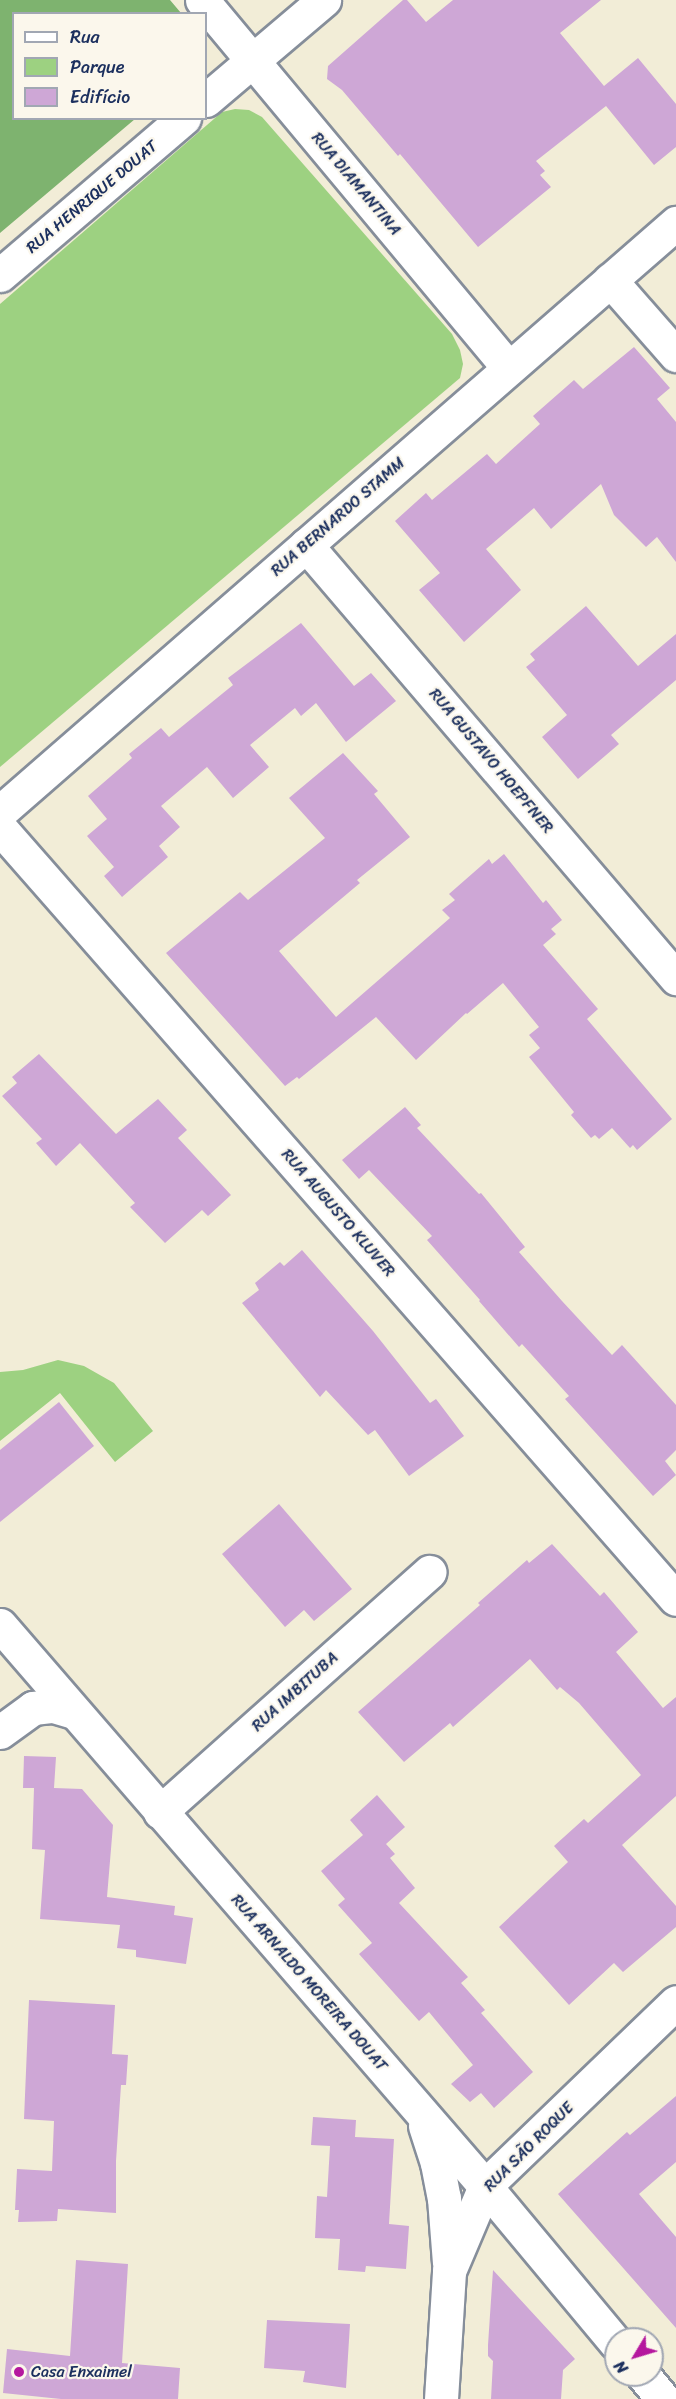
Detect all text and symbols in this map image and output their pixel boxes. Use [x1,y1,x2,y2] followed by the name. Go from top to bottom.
[12,12,207,120] legend
[70,21,100,53] text: Rua
[70,51,124,83] text: Parque
[70,81,130,113] text: Edifício
[306,127,406,241] street label: RUA DIAMANTINA
[23,137,161,257] street label: RUA HENRIQUE DOUAT
[267,454,409,580] street label: RUA BERNARDO STAMM
[425,685,557,837] street label: RUA GUSTAVO HOEPFNER
[277,1145,399,1281] street label: RUA AUGUSTO KLUVER
[249,1649,341,1735] street label: RUA IMBITUBA
[227,1891,391,2075] street label: RUA ARNALDO MOREIRA DOUAT
[480,2098,578,2196] street label: RUA SÃO ROQUE
[604,2327,664,2387] north arrow
[606,2354,636,2380] text: N
[31,2362,131,2382] place label: Casa Enxaimel
[12,2365,26,2379] marker: Casa Enxaimel

